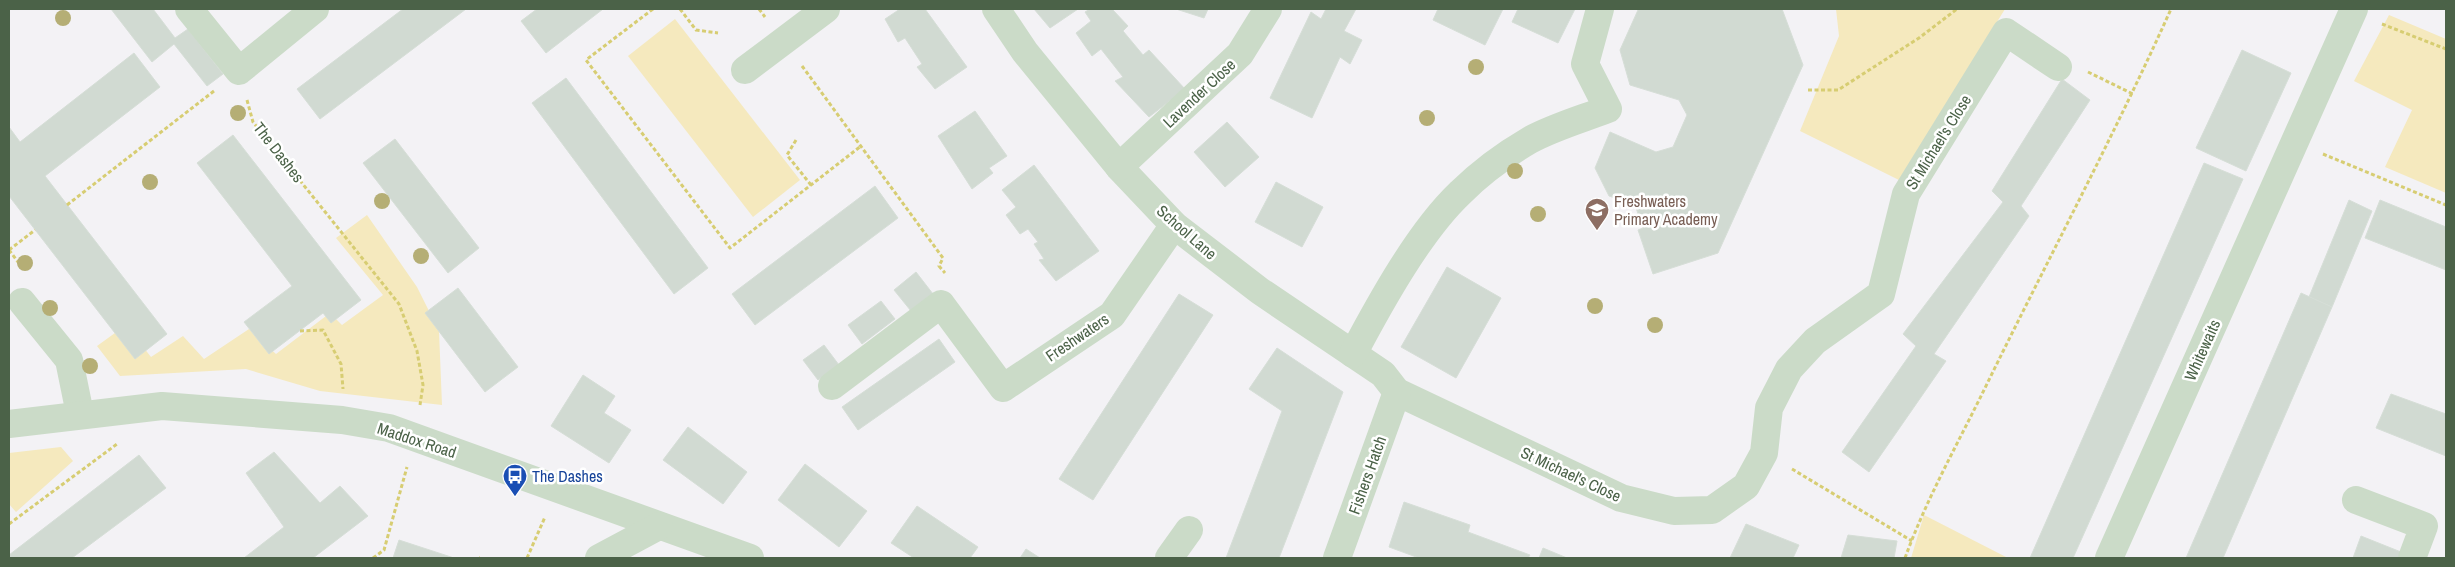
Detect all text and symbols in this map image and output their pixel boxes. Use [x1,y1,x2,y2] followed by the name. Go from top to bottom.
[1158,54,1240,132] street label: Lavender Close
[1900,90,1976,194] street label: St Michael's Close
[249,117,309,187] street label: The Dashes
[1614,190,1718,230] place label: Freshwaters Primary Academy
[1584,197,1610,231] school or university icon: Freshwaters Primary Academy
[1152,200,1222,264] street label: School Lane
[1041,308,1113,366] street label: Freshwaters
[2179,316,2225,384] street label: Whitewaits
[375,417,459,463] street label: Maddox Road
[1343,433,1391,517] street label: Fishers Hatch
[1517,441,1625,507] street label: St Michael's Close
[502,463,528,497] bus stop icon: The Dashes
[532,465,603,487] place label: The Dashes

